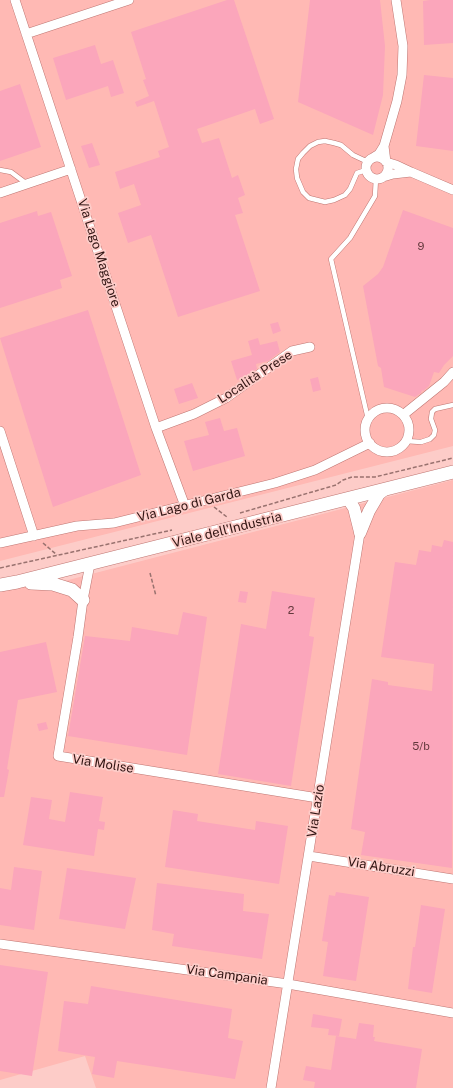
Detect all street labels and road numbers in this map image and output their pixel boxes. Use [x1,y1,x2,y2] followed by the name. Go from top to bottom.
[74,197,124,309] street label: Via Lago Maggiore
[215,347,295,407] street label: Località Prese
[136,485,242,525] street label: Via Lago di Garda
[171,509,283,551] street label: Viale dell'Industria
[71,751,135,777] street label: Via Molise
[304,783,328,839] street label: Via Lazio
[346,854,416,880] street label: Via Abruzzi
[185,962,269,988] street label: Via Campania

